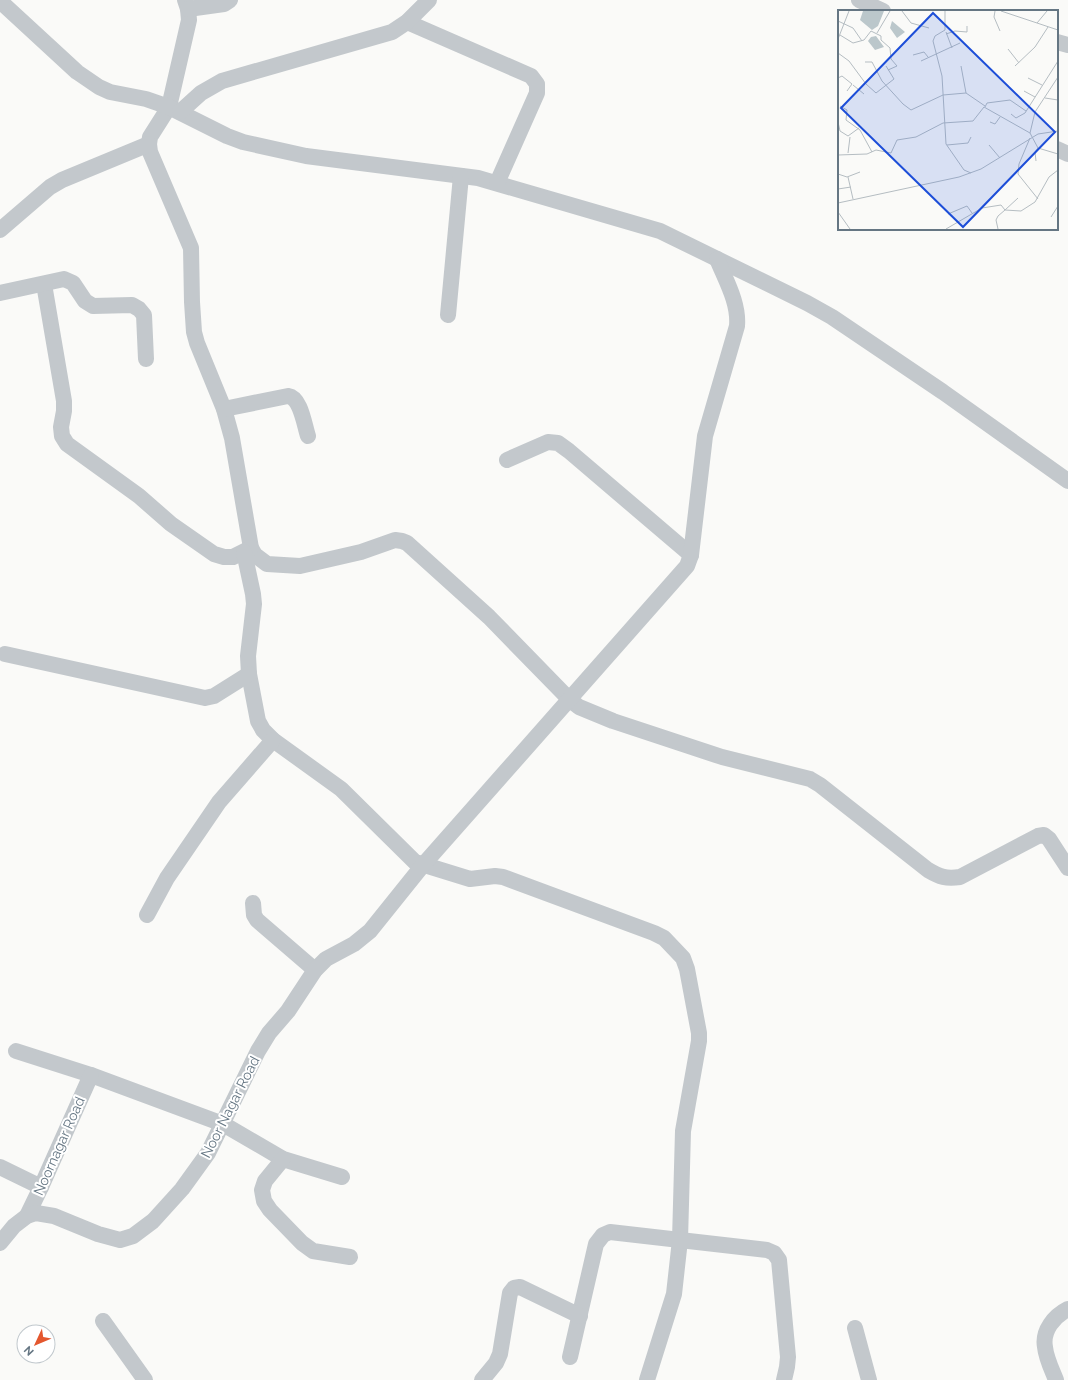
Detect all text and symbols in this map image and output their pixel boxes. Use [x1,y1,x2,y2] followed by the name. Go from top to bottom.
[838,10,1058,230] inset map
[197,1054,263,1160] street label: Noor Nagar Road
[30,1094,88,1198] street label: Noornagar Road
[16,1324,56,1364] north arrow
[22,1343,37,1358] text: N

